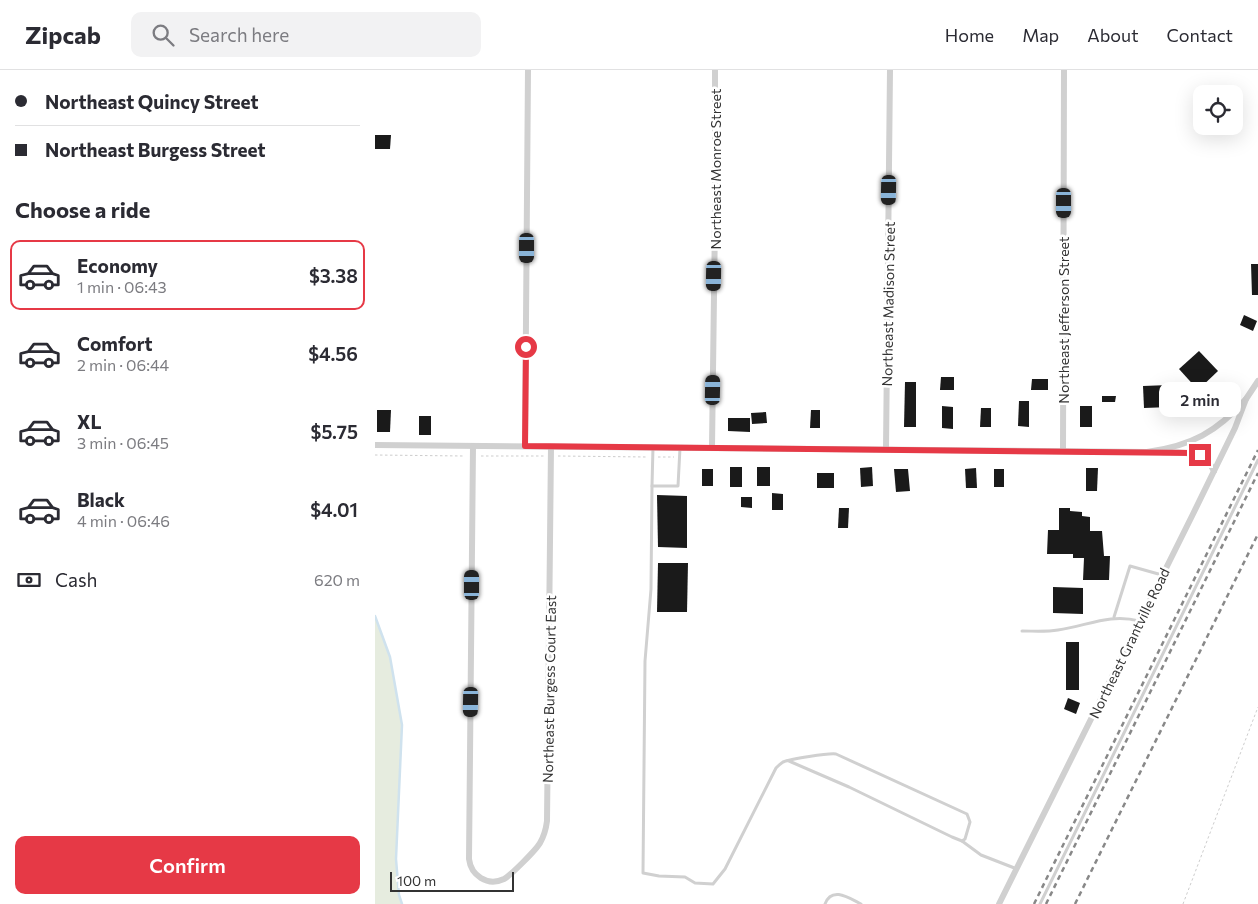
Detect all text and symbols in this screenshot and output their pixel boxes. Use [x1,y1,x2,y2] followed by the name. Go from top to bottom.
[131,12,481,57] search box
[25,20,101,49] text: Zipcab
[149,21,177,49] icon: search
[189,23,289,46] text: Search here
[945,24,994,46] text: Home
[1022,24,1059,46] text: Map
[1087,24,1139,46] text: About
[1167,24,1233,46] text: Contact
[1193,85,1243,135] map controls
[1193,85,1243,135] button: locate
[707,88,724,249] street label: Northeast Monroe Street
[45,90,259,113] text: Northeast Quincy Street
[45,138,265,161] text: Northeast Burgess Street
[881,175,896,205] car
[1056,188,1071,218] car
[15,196,150,223] text: Choose a ride
[878,221,898,387] street label: Northeast Madison Street
[519,233,534,263] car
[1055,236,1072,404] street label: Northeast Jefferson Street
[17,253,62,298] icon: car
[77,254,158,277] text: Economy
[706,261,721,291] car
[309,264,358,287] text: $3.38
[77,277,167,296] text: 1 min · 06:43
[17,331,62,376] icon: car
[77,332,153,355] text: Comfort
[515,336,537,358] route start
[308,342,358,365] text: $4.56
[77,355,169,374] text: 2 min · 06:44
[705,375,720,405] car
[1159,382,1241,418] callout: 2 min
[1180,390,1220,409] text: 2 min
[17,409,62,454] icon: car
[77,410,102,433] text: XL
[311,420,358,443] text: $5.75
[77,433,169,452] text: 3 min · 06:45
[1189,444,1211,466] route end
[17,487,62,532] icon: car
[77,488,125,511] text: Black
[310,498,358,521] text: $4.01
[77,511,170,530] text: 4 min · 06:46
[1085,565,1173,721] street label: Northeast Grantville Road
[15,566,43,594] icon: cash
[55,568,97,591] text: Cash
[314,570,360,589] text: 620 m
[464,570,479,600] car
[539,595,559,783] street label: Northeast Burgess Court East
[463,687,478,717] car
[15,836,360,894] button: Confirm
[390,869,514,892] scale bar
[397,872,436,889] text: 100 m

